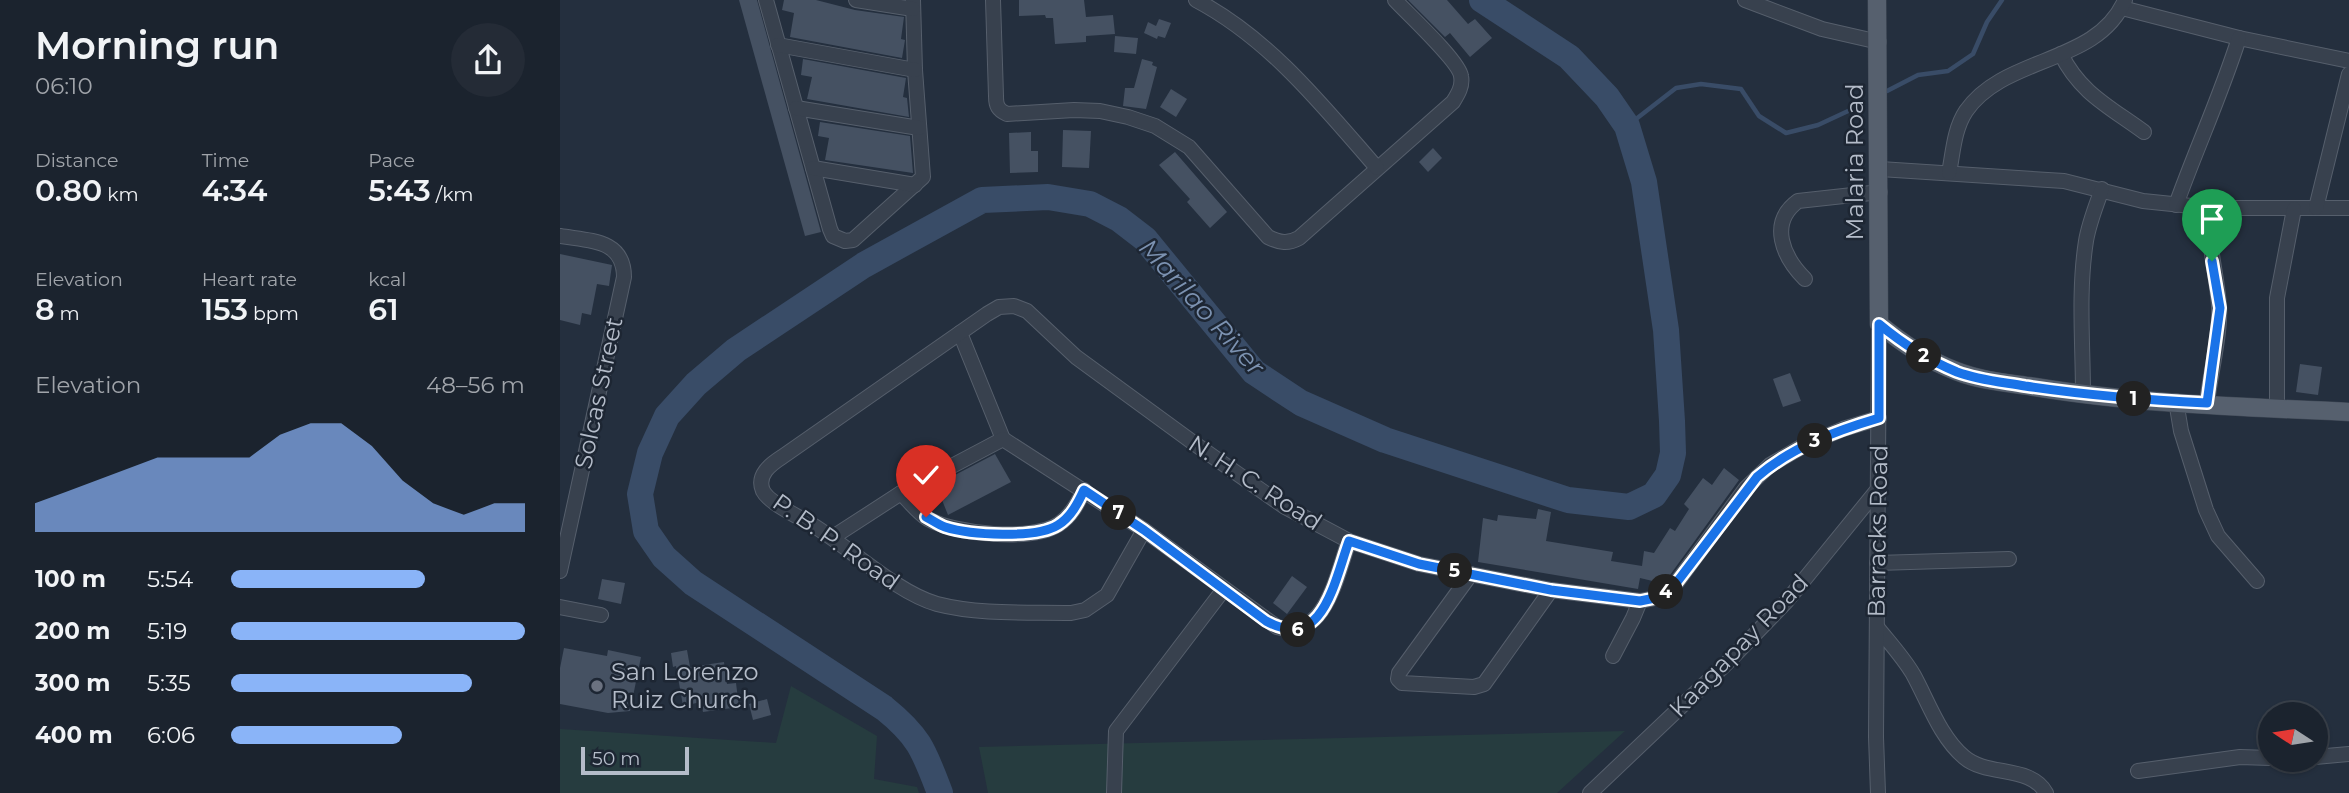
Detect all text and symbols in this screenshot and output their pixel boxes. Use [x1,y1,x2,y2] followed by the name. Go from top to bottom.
[35,22,279,69] text: Morning run
[451,23,525,97] button: share
[35,72,93,100] text: 06:10
[1840,84,1869,240] street label: Malaria Road
[35,149,118,172] text: Distance
[202,149,249,172] text: Time
[368,149,415,172] text: Pace
[35,172,102,209] text: 0.80
[202,172,267,209] text: 4:34
[368,172,431,209] text: 5:43
[102,183,139,206] text: km
[431,183,474,206] text: /km
[2182,189,2242,261] pin
[2193,200,2231,238] icon: arrive
[1132,232,1272,382] water label: Marilao River
[35,268,123,291] text: Elevation
[202,268,297,291] text: Heart rate
[368,268,406,291] text: kcal
[35,291,55,328] text: 8
[202,291,248,328] text: 153
[368,291,399,328] text: 61
[55,302,80,325] text: m
[248,302,299,325] text: bpm
[568,314,629,471] street label: Solcas Street
[1906,338,1942,374] pin: 2
[1918,344,1929,367] text: 2
[35,371,141,399] text: Elevation
[426,371,525,399] text: 48–56 m
[2116,382,2152,416] pin: 1
[2130,387,2137,410] text: 1
[1798,424,1832,458] pin: 3
[1183,429,1327,536] street label: N. H. C. Road
[1809,429,1820,452] text: 3
[1861,444,1894,618] street label: Barracks Road
[896,445,956,517] pin
[907,456,945,494] icon: check
[767,487,905,596] street label: P. B. P. Road
[1102,496,1136,530] pin: 7
[1113,501,1124,524] text: 7
[1438,554,1472,588] pin: 5
[1449,559,1460,582] text: 5
[35,565,106,593] text: 100 m
[147,565,193,593] text: 5:54
[1663,568,1814,723] street label: Kaagapay Road
[1648,574,1684,610] pin: 4
[1659,580,1672,603] text: 4
[1280,612,1316,648] pin: 6
[35,617,110,645] text: 200 m
[147,617,187,645] text: 5:19
[1291,618,1304,641] text: 6
[611,657,759,714] place label: San Lorenzo Ruiz Church
[35,669,111,697] text: 300 m
[147,669,191,697] text: 5:35
[589,678,605,694] marker: San Lorenzo Ruiz Church
[2258,702,2328,772] north arrow
[2258,702,2328,772] map controls
[35,721,113,749] text: 400 m
[147,721,195,749] text: 6:06
[581,744,690,776] scale bar
[592,747,640,770] text: 50 m

